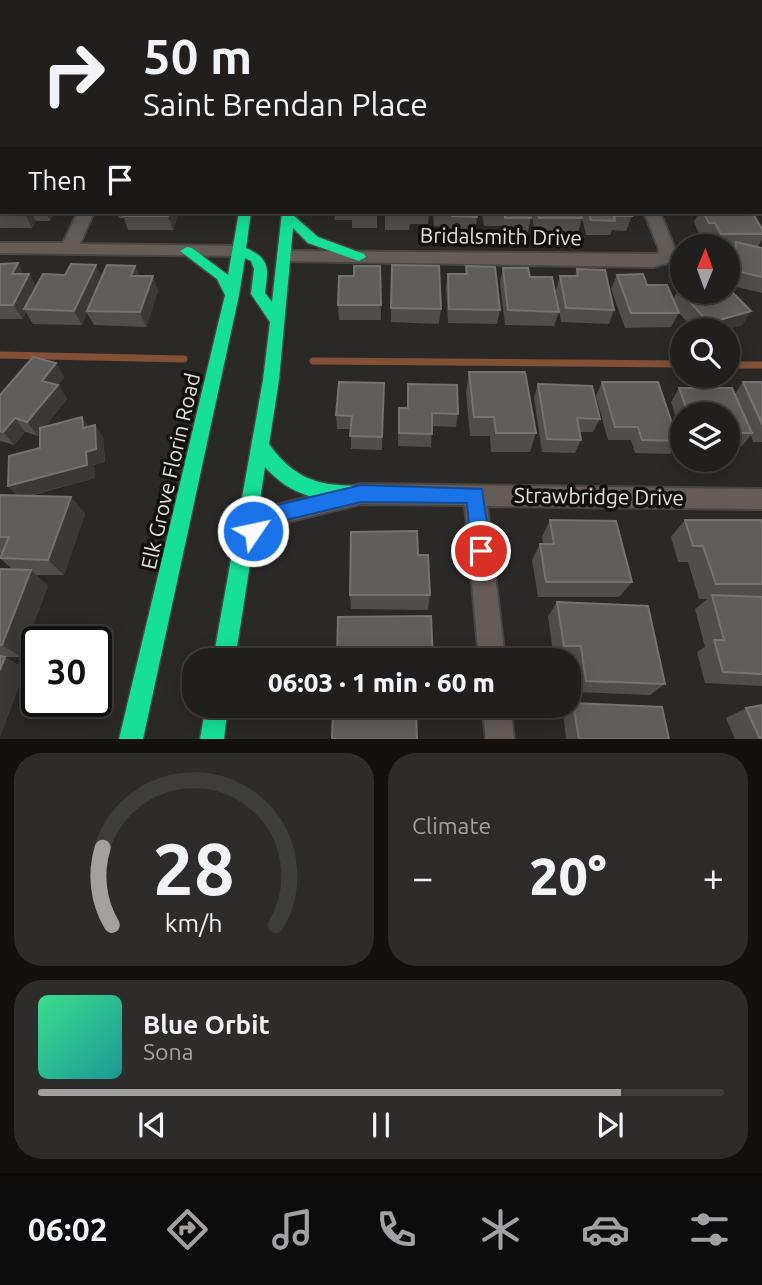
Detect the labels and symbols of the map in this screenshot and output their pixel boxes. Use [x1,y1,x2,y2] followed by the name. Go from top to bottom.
[420,223,582,249] street label: Bridalsmith Drive
[670,234,740,304] north arrow
[136,371,204,571] street label: Elk Grove Florin Road
[514,483,684,509] street label: Strawbridge Drive
[216,494,290,568] position arrow
[451,521,511,581] pin
[21,626,112,717] speed limit sign: 30

